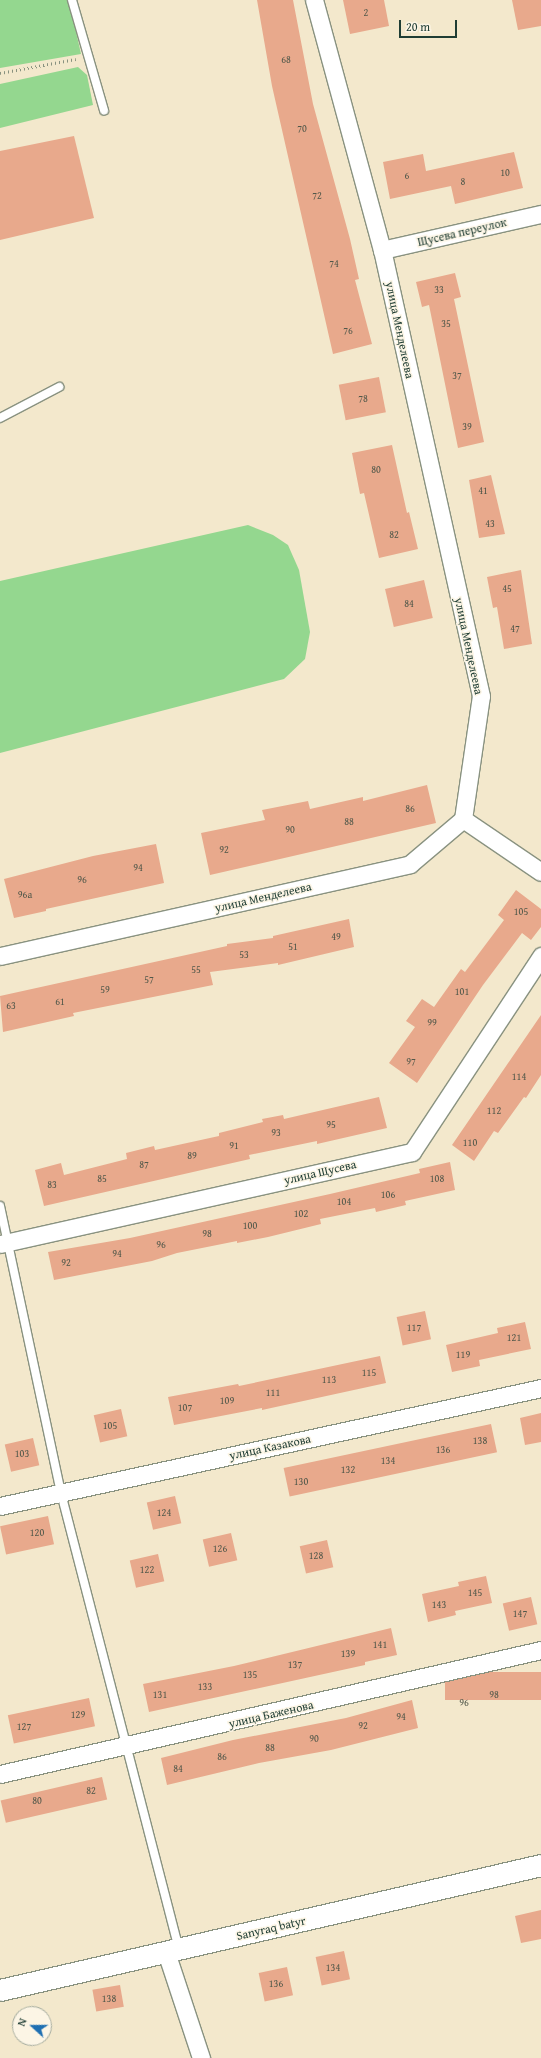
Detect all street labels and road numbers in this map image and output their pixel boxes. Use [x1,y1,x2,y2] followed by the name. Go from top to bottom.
[416,215,508,249] street label: Щусева переулок
[383,280,417,380] street label: улица Менделеева
[452,596,486,696] street label: улица Менделеева
[213,879,313,915] street label: улица Менделеева
[282,1157,358,1187] street label: улица Щусева
[228,1431,312,1463] street label: улица Казакова
[227,1697,315,1731] street label: улица Баженова
[235,1913,307,1943] street label: Sanyraq batyr

